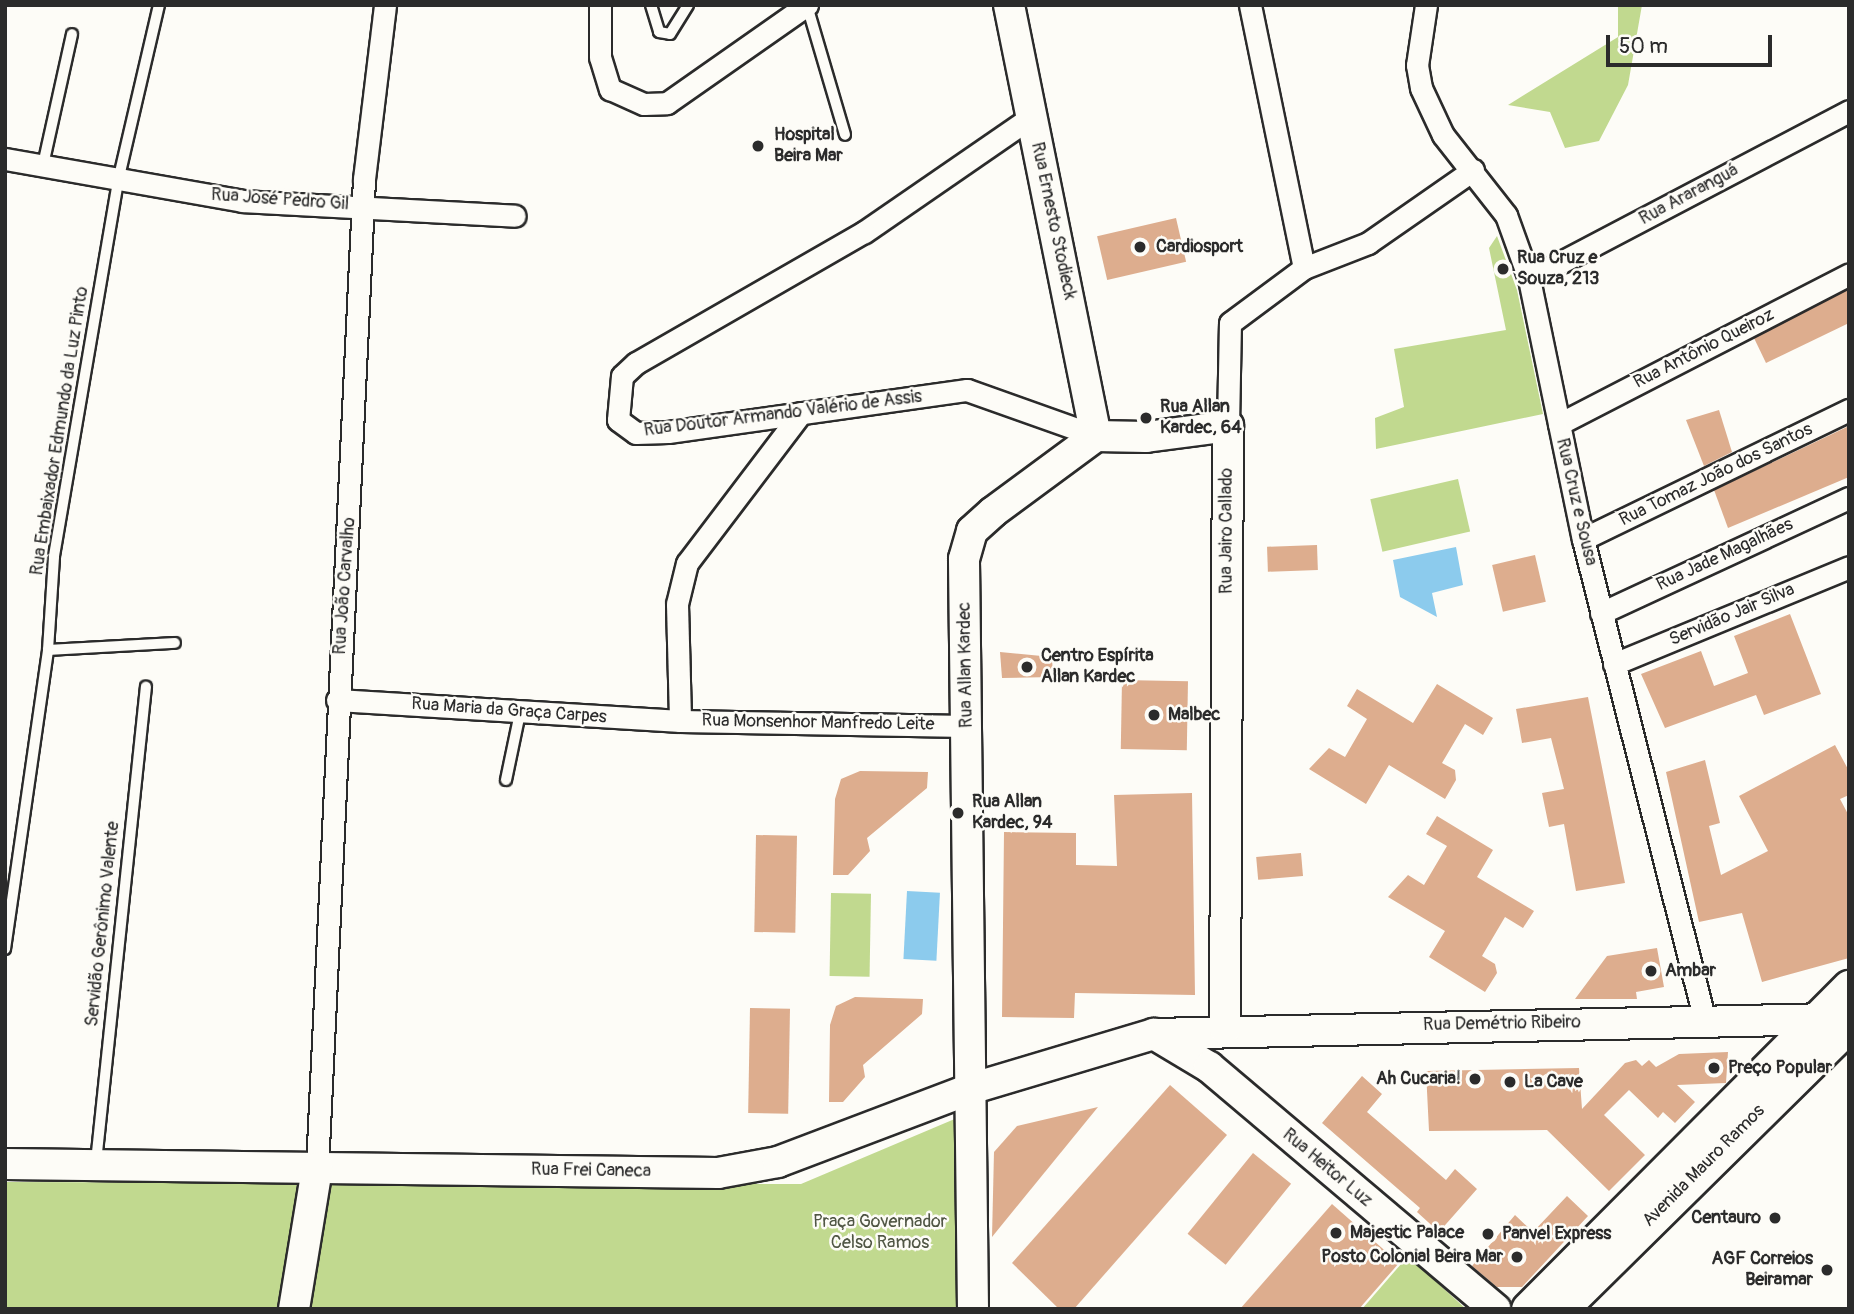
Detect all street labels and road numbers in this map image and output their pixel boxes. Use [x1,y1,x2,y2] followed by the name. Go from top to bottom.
[1026,140,1080,302] street label: Rua Ernesto Stodieck
[1636,160,1742,230] street label: Rua Araranguá
[210,184,350,216] street label: Rua José Pedro Gil
[26,285,94,577] street label: Rua Embaixador Edmundo da Luz Pinto
[1630,304,1778,394] street label: Rua Antônio Queiroz
[643,386,923,442] street label: Rua Doutor Armando Valério de Assis
[1616,419,1816,531] street label: Rua Tomaz João dos Santos
[1551,436,1601,568] street label: Rua Cruz e Sousa
[1216,468,1238,594] street label: Rua Jairo Callado
[1653,514,1797,596] street label: Rua Jade Magalhães
[329,517,361,655] street label: Rua João Carvalho
[1666,579,1798,651] street label: Servidão Jair Silva
[954,602,978,728] street label: Rua Allan Kardec
[411,693,607,729] street label: Rua Maria da Graça Carpes
[701,710,935,736] street label: Rua Monsenhor Manfredo Leite
[81,820,125,1028] street label: Servidão Gerônimo Valente
[1423,1012,1581,1036] street label: Rua Demétrio Ribeiro
[1638,1100,1770,1232] street label: Avenida Mauro Ramos
[1278,1124,1376,1212] street label: Rua Heitor Luz
[531,1159,651,1183] street label: Rua Frei Caneca

